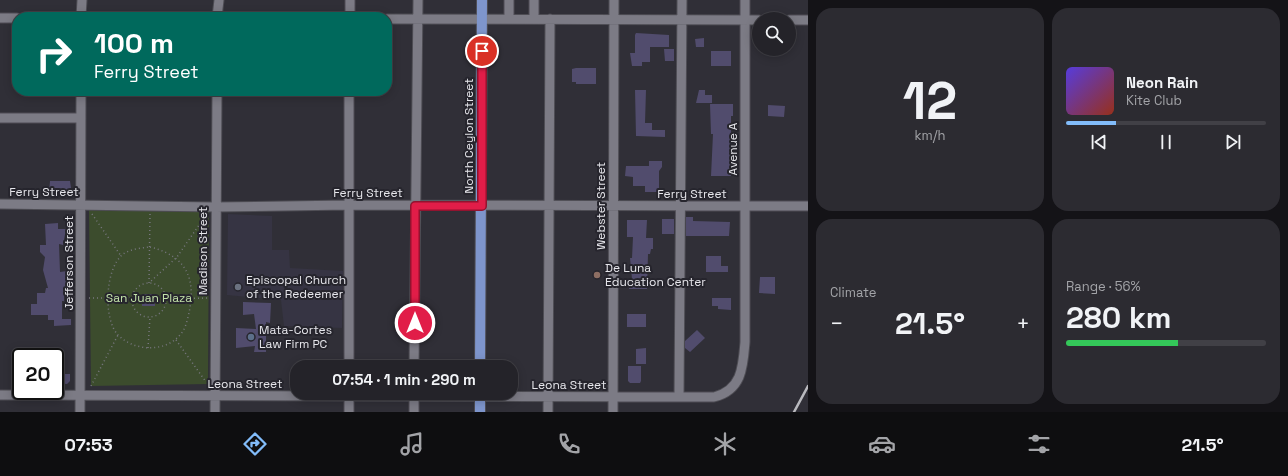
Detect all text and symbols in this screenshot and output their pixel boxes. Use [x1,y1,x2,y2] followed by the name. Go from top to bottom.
[752,12,796,56] map controls
[752,12,796,56] button: search
[94,25,174,61] text: 100 m
[28,28,80,80] icon: right
[465,34,499,68] pin
[471,40,493,62] icon: arrive
[94,60,198,83] text: Ferry Street
[903,68,957,134] text: 12
[1126,73,1198,92] text: Neon Rain
[461,78,477,194] street label: North Ceylon Street
[1126,92,1182,109] text: Kite Club
[725,122,741,175] street label: Avenue A
[915,127,945,144] text: km/h
[1088,131,1110,153] icon: previous
[1155,131,1177,153] icon: pause
[1222,131,1244,153] icon: next
[593,162,609,250] street label: Webster Street
[9,184,79,200] street label: Ferry Street
[333,185,403,201] street label: Ferry Street
[657,186,727,202] street label: Ferry Street
[195,207,211,295] street label: Madison Street
[61,216,77,310] street label: Jefferson Street
[605,260,706,290] place label: De Luna Education Center
[592,270,602,280] marker: De Luna Education Center
[246,272,346,302] place label: Episcopal Church of the Redeemer
[1066,278,1141,295] text: Range · 56%
[233,282,243,292] marker: Episcopal Church of the Redeemer
[830,284,876,301] text: Climate
[106,290,192,306] park label: San Juan Plaza
[1066,298,1171,337] text: 280 km
[394,302,436,344] position arrow
[895,304,965,343] text: 21.5°
[830,309,844,337] text: −
[1016,309,1030,337] text: +
[259,322,332,352] place label: Mata-Cortes Law Firm PC
[246,332,256,342] marker: Mata-Cortes Law Firm PC
[12,348,64,400] speed limit sign: 20
[332,370,476,389] text: 07:54 · 1 min · 290 m
[207,376,283,392] street label: Leona Street
[531,377,607,393] street label: Leona Street
[241,430,269,458] icon: directions
[398,430,426,458] icon: music
[555,430,583,458] icon: phone
[711,430,739,458] icon: climate
[868,430,896,458] icon: car
[1025,430,1053,458] icon: filters
[64,433,113,456] text: 07:53
[1182,433,1224,456] text: 21.5°

